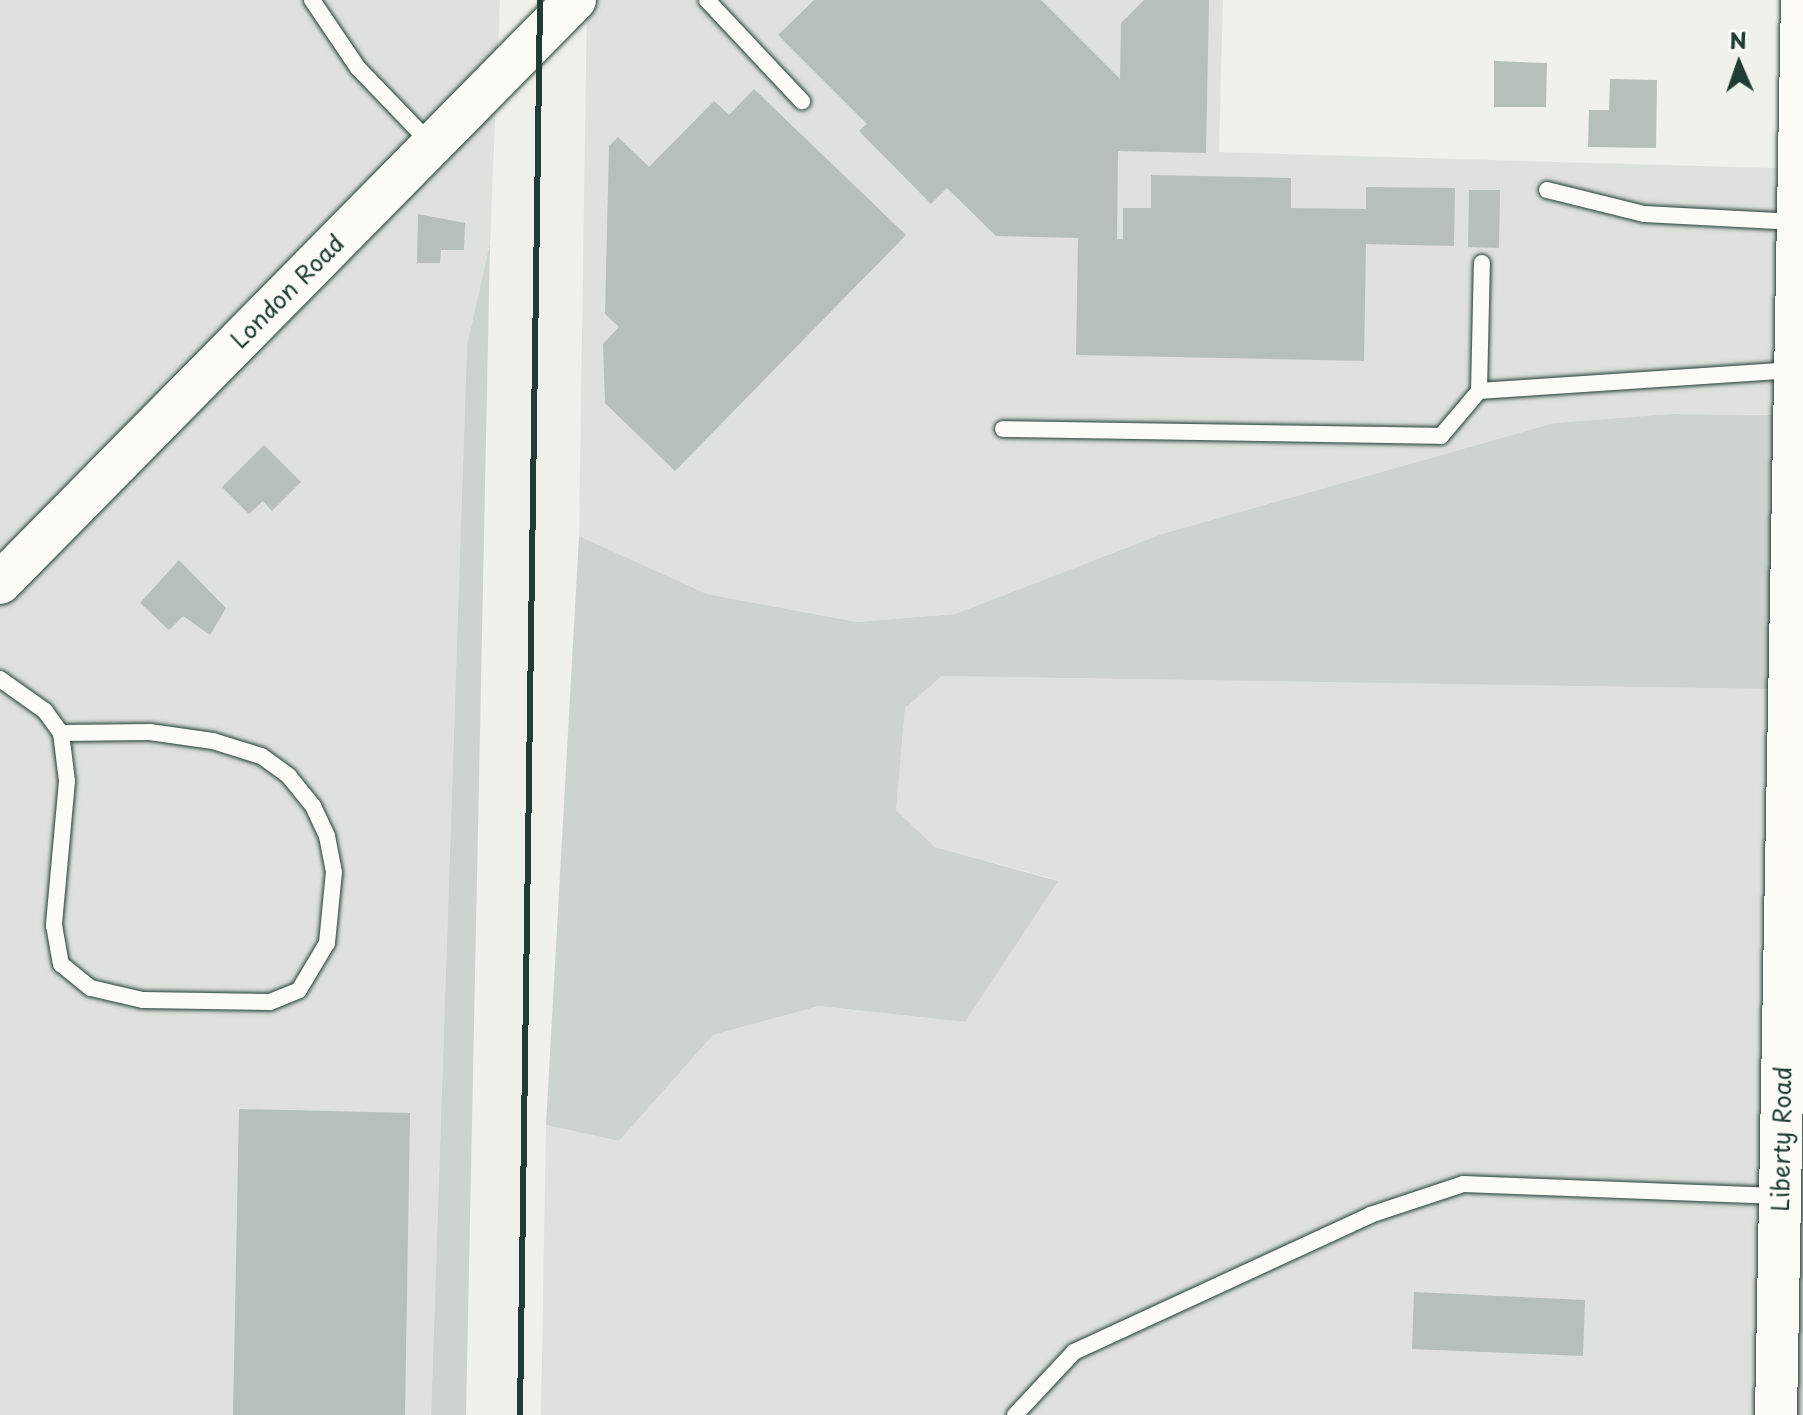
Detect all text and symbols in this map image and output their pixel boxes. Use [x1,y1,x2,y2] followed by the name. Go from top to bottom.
[1729,23,1747,56] text: N
[1699,24,1779,104] north arrow
[224,228,350,354] street label: London Road
[1765,1065,1797,1213] street label: Liberty Road

